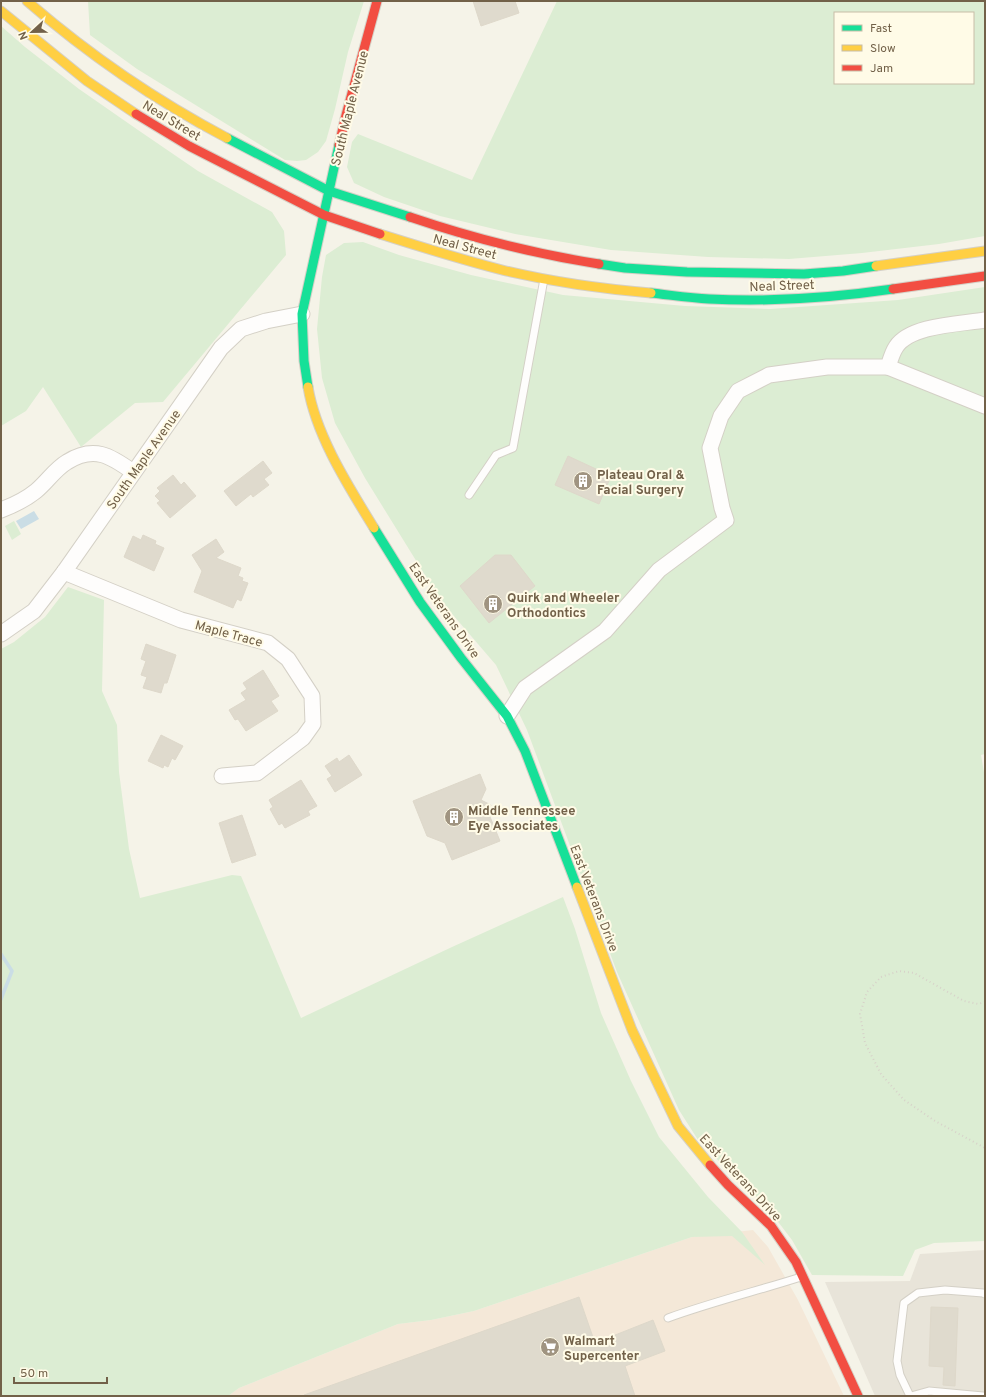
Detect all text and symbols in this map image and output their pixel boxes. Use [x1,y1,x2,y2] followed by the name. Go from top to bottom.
[12,12,52,52] north arrow
[834,12,974,84] legend
[870,21,892,37] text: Fast
[16,29,32,42] text: N
[870,41,896,57] text: Slow
[329,49,373,168] street label: South Maple Avenue
[870,61,893,77] text: Jam
[139,98,203,145] street label: Neal Street
[431,232,498,264] street label: Neal Street
[749,278,815,296] street label: Neal Street
[104,407,185,513] street label: South Maple Avenue
[597,468,685,499] place label: Plateau Oral & Facial Surgery
[572,470,594,492] building icon: Plateau Oral & Facial Surgery
[404,560,482,662] street label: East Veterans Drive
[507,591,620,622] place label: Quirk and Wheeler Orthodontics
[482,593,504,615] building icon: Quirk and Wheeler Orthodontics
[193,618,264,652] street label: Maple Trace
[468,804,576,835] place label: Middle Tennessee Eye Associates
[443,806,465,828] building icon: Middle Tennessee Eye Associates
[565,843,621,954] street label: East Veterans Drive
[695,1132,784,1225] street label: East Veterans Drive
[564,1334,640,1365] place label: Walmart Supercenter
[539,1336,561,1358] supermarket icon: Walmart Supercenter
[14,1359,107,1385] scale bar
[20,1366,48,1382] text: 50 m

